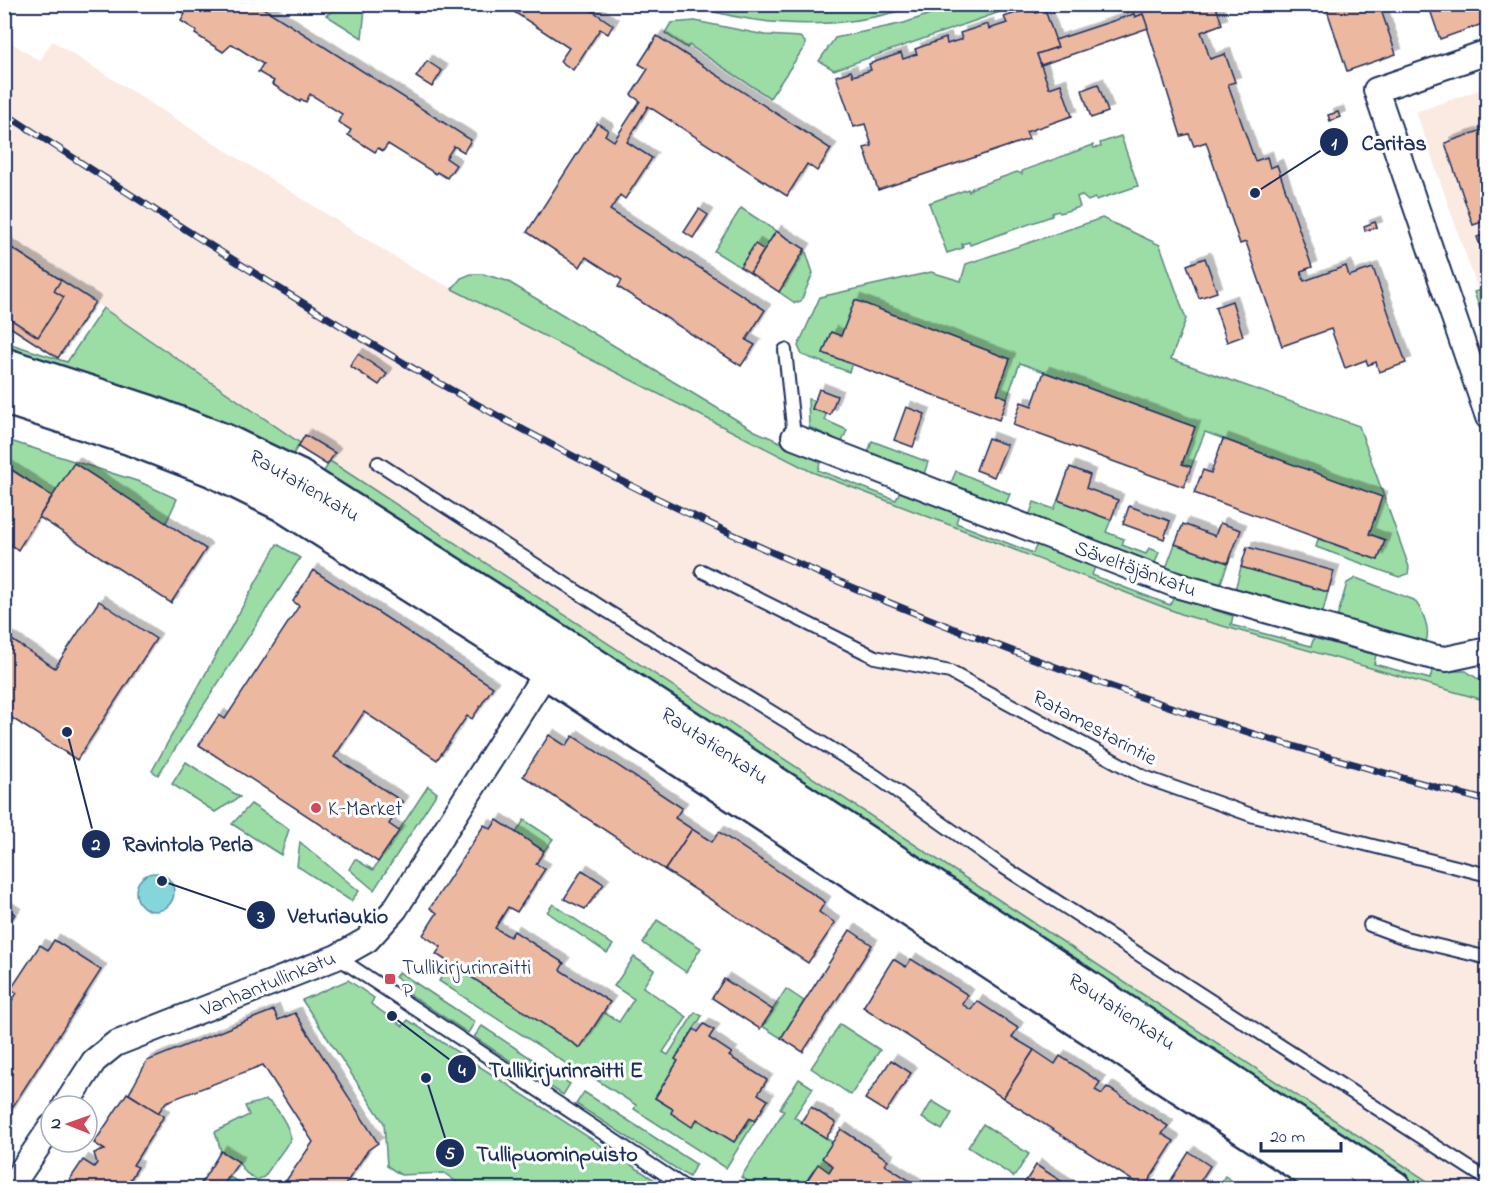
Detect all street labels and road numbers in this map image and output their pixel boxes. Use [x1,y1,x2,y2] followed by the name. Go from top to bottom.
[243,443,365,531] street label: Rautatienkatu
[1070,534,1201,606] street label: Säveltäjänkatu
[1027,683,1162,774] street label: Ratamestarintie
[654,700,774,793] street label: Rautatienkatu
[196,944,341,1026] street label: Vanhantullinkatu
[1061,966,1181,1059] street label: Rautatienkatu

